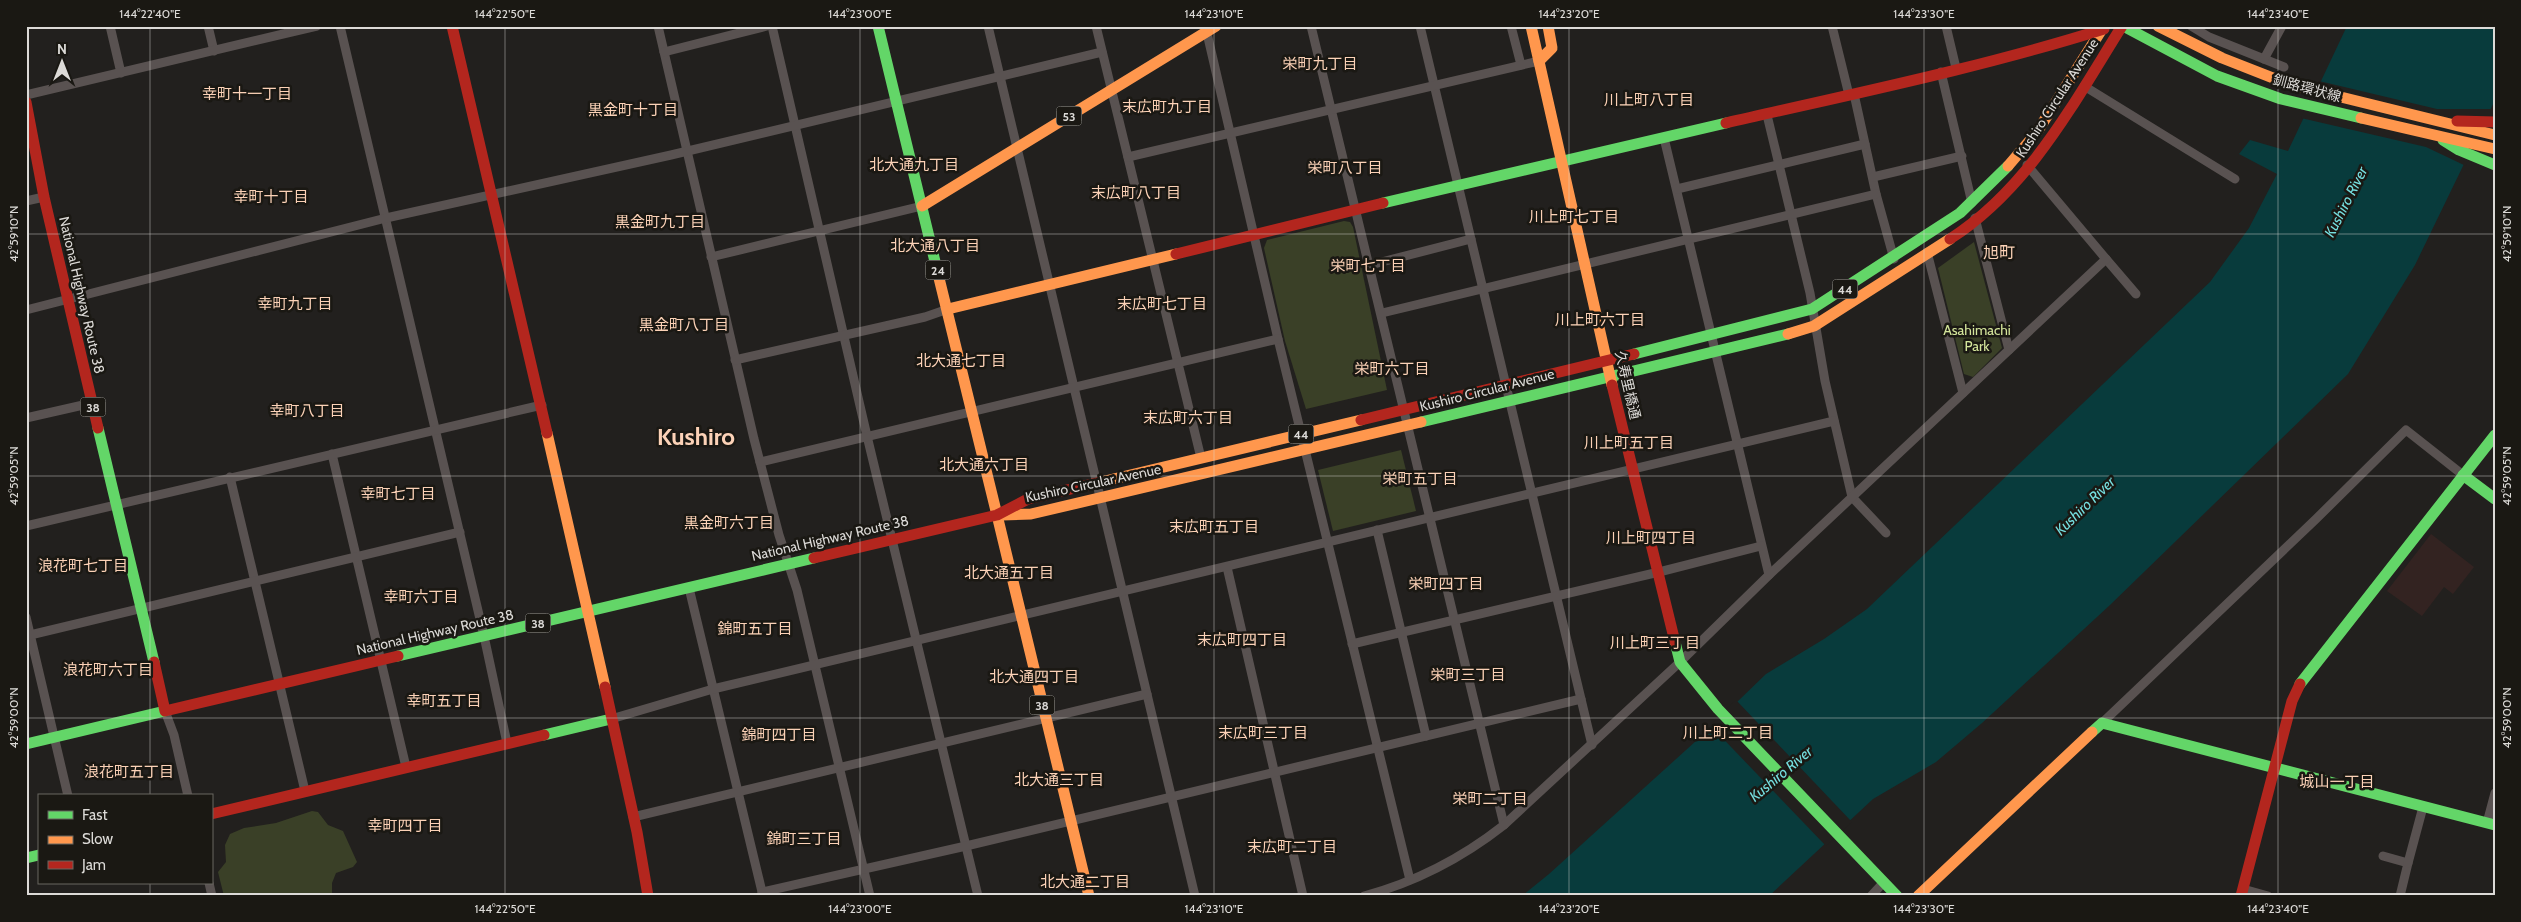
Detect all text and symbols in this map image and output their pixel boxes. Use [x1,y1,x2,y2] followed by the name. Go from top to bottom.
[119,6,181,21] text: 144°22'40"E
[474,6,536,21] text: 144°22'50"E
[828,6,892,21] text: 144°23'00"E
[1185,6,1244,21] text: 144°23'10"E
[1538,6,1600,21] text: 144°23'20"E
[1893,6,1955,21] text: 144°23'30"E
[2247,6,2309,21] text: 144°23'40"E
[2012,35,2102,161] street label: Kushiro Circular Avenue
[38,38,88,88] north arrow
[57,40,67,58] text: N
[1282,55,1358,73] district label: 栄町九丁目
[2271,70,2343,106] street label: 釧路環状線
[202,85,292,103] district label: 幸町十一丁目
[1604,91,1694,109] district label: 川上町八丁目
[1122,98,1212,116] district label: 末広町九丁目
[588,101,678,119] district label: 黒金町十丁目
[1056,106,1082,125] road number: 53
[869,156,959,174] district label: 北大通九丁目
[1307,159,1383,177] district label: 栄町八丁目
[2321,163,2372,240] water label: Kushiro River
[1091,184,1181,202] district label: 末広町八丁目
[233,188,309,206] district label: 幸町十丁目
[6,206,21,262] text: 42°59'10"N
[2499,206,2514,262] text: 42°59'10"N
[1529,208,1619,226] district label: 川上町七丁目
[615,213,705,231] district label: 黒金町九丁目
[55,215,109,375] street label: National Highway Route 38
[890,237,980,255] district label: 北大通八丁目
[1983,243,2015,262] district label: 旭町
[1330,257,1406,275] district label: 栄町七丁目
[926,260,950,280] road number: 24
[1832,280,1858,298] road number: 44
[257,295,333,313] district label: 幸町九丁目
[1117,295,1207,313] district label: 末広町七丁目
[1555,311,1645,329] district label: 川上町六丁目
[639,316,729,334] district label: 黒金町八丁目
[1943,321,2011,355] park label: Asahimachi Park
[1611,349,1645,421] street label: 久寿里橋通
[916,352,1006,370] district label: 北大通七丁目
[1354,360,1430,378] district label: 栄町六丁目
[1418,365,1556,415] street label: Kushiro Circular Avenue
[80,398,106,417] road number: 38
[269,402,345,420] district label: 幸町八丁目
[1143,409,1233,427] district label: 末広町六丁目
[657,422,735,451] district label: Kushiro
[1288,424,1314,444] road number: 44
[1584,434,1674,452] district label: 川上町五丁目
[6,446,21,506] text: 42°59'05"N
[2499,446,2514,506] text: 42°59'05"N
[939,456,1029,474] district label: 北大通六丁目
[1023,460,1163,506] street label: Kushiro Circular Avenue
[1382,470,1458,488] district label: 栄町五丁目
[2051,472,2120,539] water label: Kushiro River
[360,485,436,503] district label: 幸町七丁目
[750,511,910,565] street label: National Highway Route 38
[684,514,774,532] district label: 黒金町六丁目
[1169,518,1259,536] district label: 末広町五丁目
[1606,529,1696,547] district label: 川上町四丁目
[38,557,128,575] district label: 浪花町七丁目
[964,564,1054,582] district label: 北大通五丁目
[1408,575,1484,593] district label: 栄町四丁目
[383,588,459,606] district label: 幸町六丁目
[355,605,515,659] street label: National Highway Route 38
[526,614,550,632] road number: 38
[717,620,793,638] district label: 錦町五丁目
[1197,631,1287,649] district label: 末広町四丁目
[1610,634,1700,652] district label: 川上町三丁目
[63,661,153,679] district label: 浪花町六丁目
[1430,666,1506,684] district label: 栄町三丁目
[989,668,1079,686] district label: 北大通四丁目
[6,687,21,749] text: 42°59'00"N
[2499,687,2514,749] text: 42°59'00"N
[406,692,482,710] district label: 幸町五丁目
[1030,696,1054,714] road number: 38
[1218,724,1308,742] district label: 末広町三丁目
[1683,724,1773,742] district label: 川上町二丁目
[741,726,817,744] district label: 錦町四丁目
[1746,742,1817,806] water label: Kushiro River
[84,763,174,781] district label: 浪花町五丁目
[1014,771,1104,789] district label: 北大通三丁目
[2299,773,2375,791] district label: 城山一丁目
[1452,790,1528,808] district label: 栄町二丁目
[38,794,212,884] legend
[82,806,107,824] text: Fast
[367,817,443,835] district label: 幸町四丁目
[82,830,113,848] text: Slow
[766,830,842,848] district label: 錦町三丁目
[1247,838,1337,856] district label: 末広町二丁目
[81,856,106,874] text: Jam
[1040,873,1130,891] district label: 北大通二丁目
[474,901,536,916] text: 144°22'50"E
[828,901,892,916] text: 144°23'00"E
[1185,901,1244,916] text: 144°23'10"E
[1538,901,1600,916] text: 144°23'20"E
[1893,901,1955,916] text: 144°23'30"E
[2247,901,2309,916] text: 144°23'40"E

